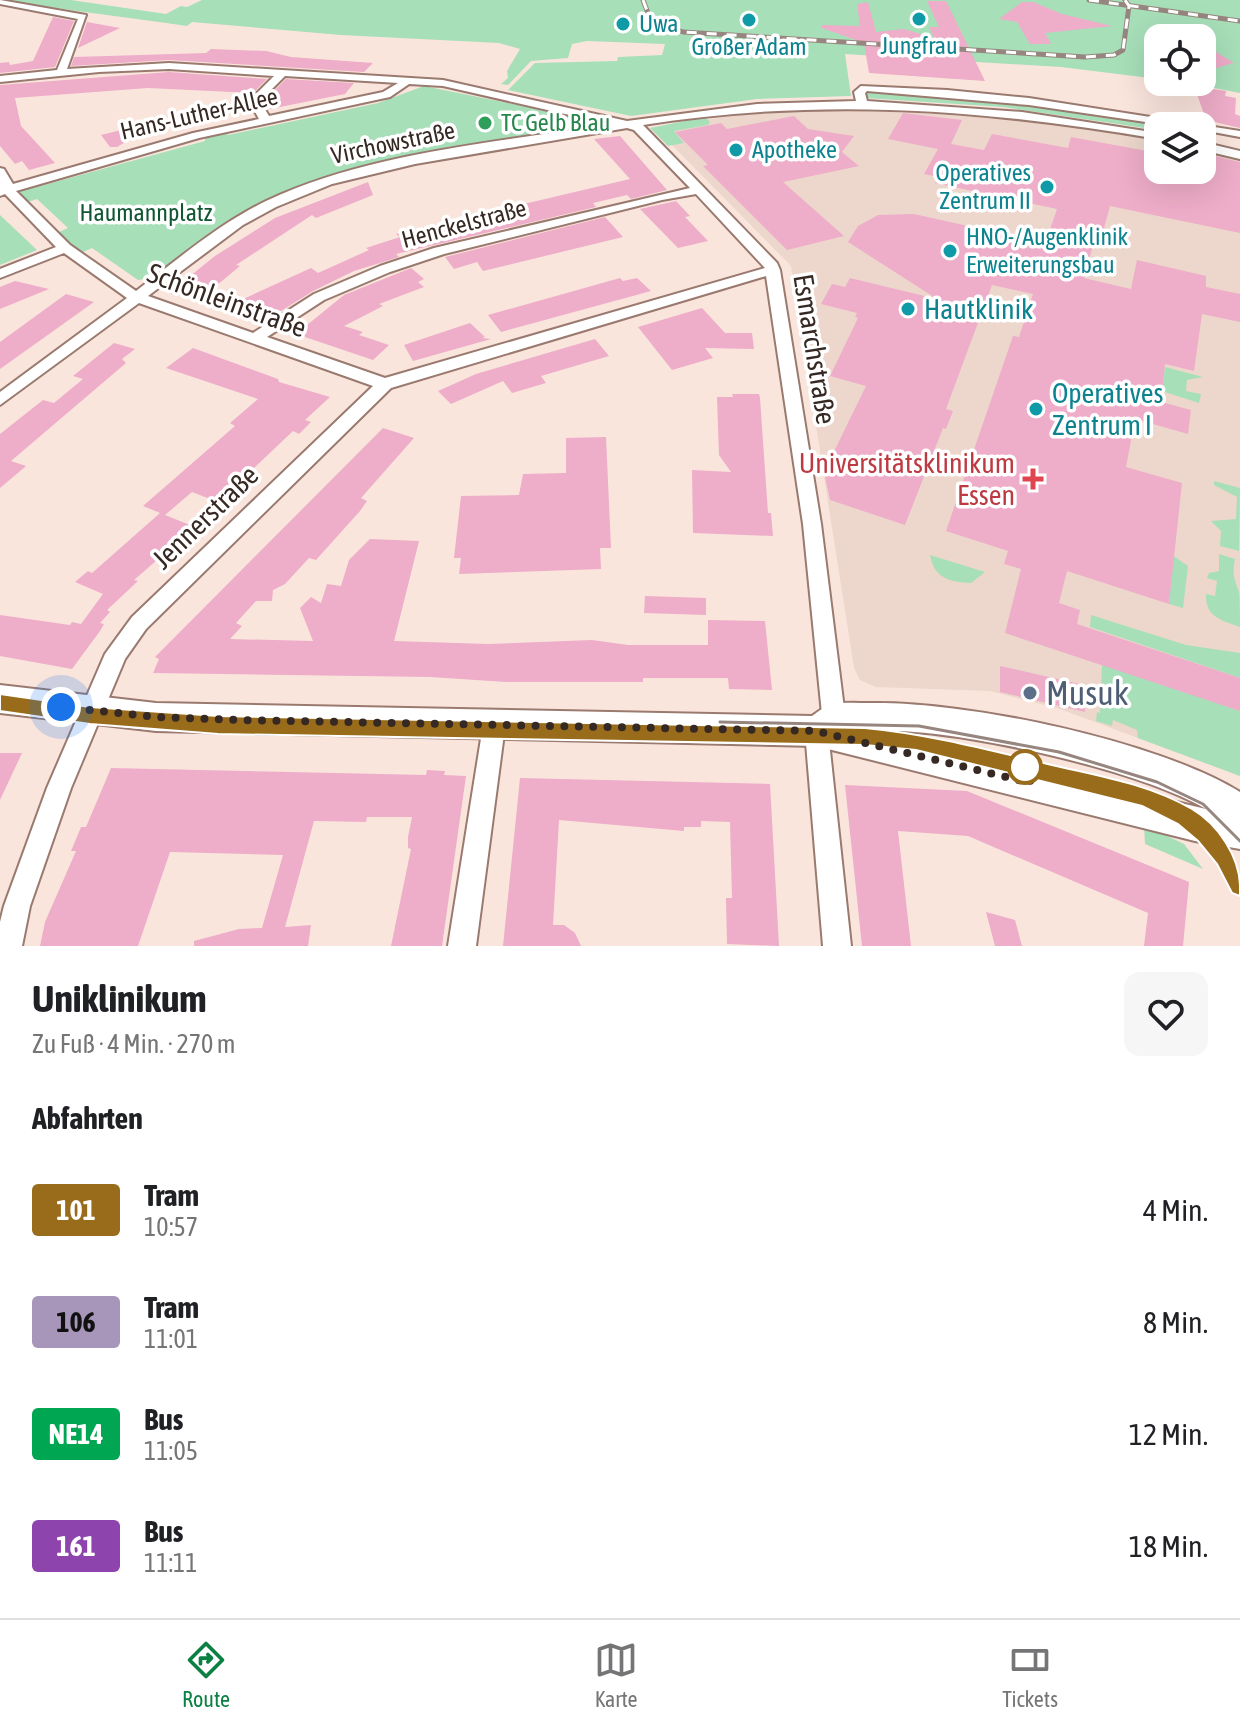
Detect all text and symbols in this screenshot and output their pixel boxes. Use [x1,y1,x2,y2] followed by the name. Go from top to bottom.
[639,10,678,37] place label: Uwa
[910,10,928,28] marker: Jungfrau
[740,11,758,29] marker: Großer Adam
[614,15,632,33] marker: Uwa
[1144,24,1216,184] map controls
[1144,24,1216,96] button: locate
[880,32,958,59] place label: Jungfrau
[691,33,807,60] place label: Großer Adam
[118,82,280,145] street label: Hans-Luther-Allee
[501,109,610,136] place label: TC Gelb Blau
[1144,112,1216,184] button: layers
[476,114,494,132] marker: TC Gelb Blau
[329,116,457,169] street label: Virchowstraße
[752,136,837,163] place label: Apotheke
[727,141,745,159] marker: Apotheke
[936,159,1031,214] place label: Operatives Zentrum II
[1038,178,1056,196] marker: Operatives Zentrum II
[399,194,529,253] street label: Henckelstraße
[80,199,213,226] park label: Haumannplatz
[966,223,1129,278] place label: HNO-/Augenklinik Erweiterungsbau
[941,242,959,260] marker: HNO-/Augenklinik Erweiterungsbau
[143,256,311,344] street label: Schönleinstraße
[787,272,843,426] street label: Esmarchstraße
[924,293,1033,325] place label: Hautklinik
[899,300,917,318] marker: Hautklinik
[1052,377,1163,441] place label: Operatives Zentrum I
[1027,400,1045,418] marker: Operatives Zentrum I
[799,447,1015,511] place label: Universitätsklinikum Essen
[146,459,264,575] street label: Jennerstraße
[1022,468,1044,490] marker: Universitätsklinikum Essen
[1046,673,1129,712] place label: Musuk
[1021,684,1039,702] marker: Musuk
[41,687,81,727] your location
[1008,750,1042,784] unlabelled marker
[1124,972,1208,1056] button: heart
[32,977,207,1020] text: Uniklinikum
[32,1029,236,1059] text: Zu Fuß · 4 Min. · 270 m
[32,1101,143,1135] text: Abfahrten
[144,1178,199,1212] text: Tram
[1143,1193,1208,1227] text: 4 Min.
[56,1194,96,1226] text: 101
[144,1212,198,1242] text: 10:57
[144,1290,199,1324] text: Tram
[1143,1305,1208,1339] text: 8 Min.
[56,1306,96,1338] text: 106
[144,1324,198,1354] text: 11:01
[144,1402,183,1436] text: Bus
[1129,1417,1208,1451] text: 12 Min.
[49,1418,103,1450] text: NE14
[144,1436,198,1466] text: 11:05
[144,1514,183,1548] text: Bus
[1129,1529,1208,1563] text: 18 Min.
[56,1530,96,1562] text: 161
[144,1548,198,1578] text: 11:11
[182,1638,230,1712] tab: Route
[594,1638,638,1712] tab: Karte
[1002,1638,1058,1712] tab: Tickets

